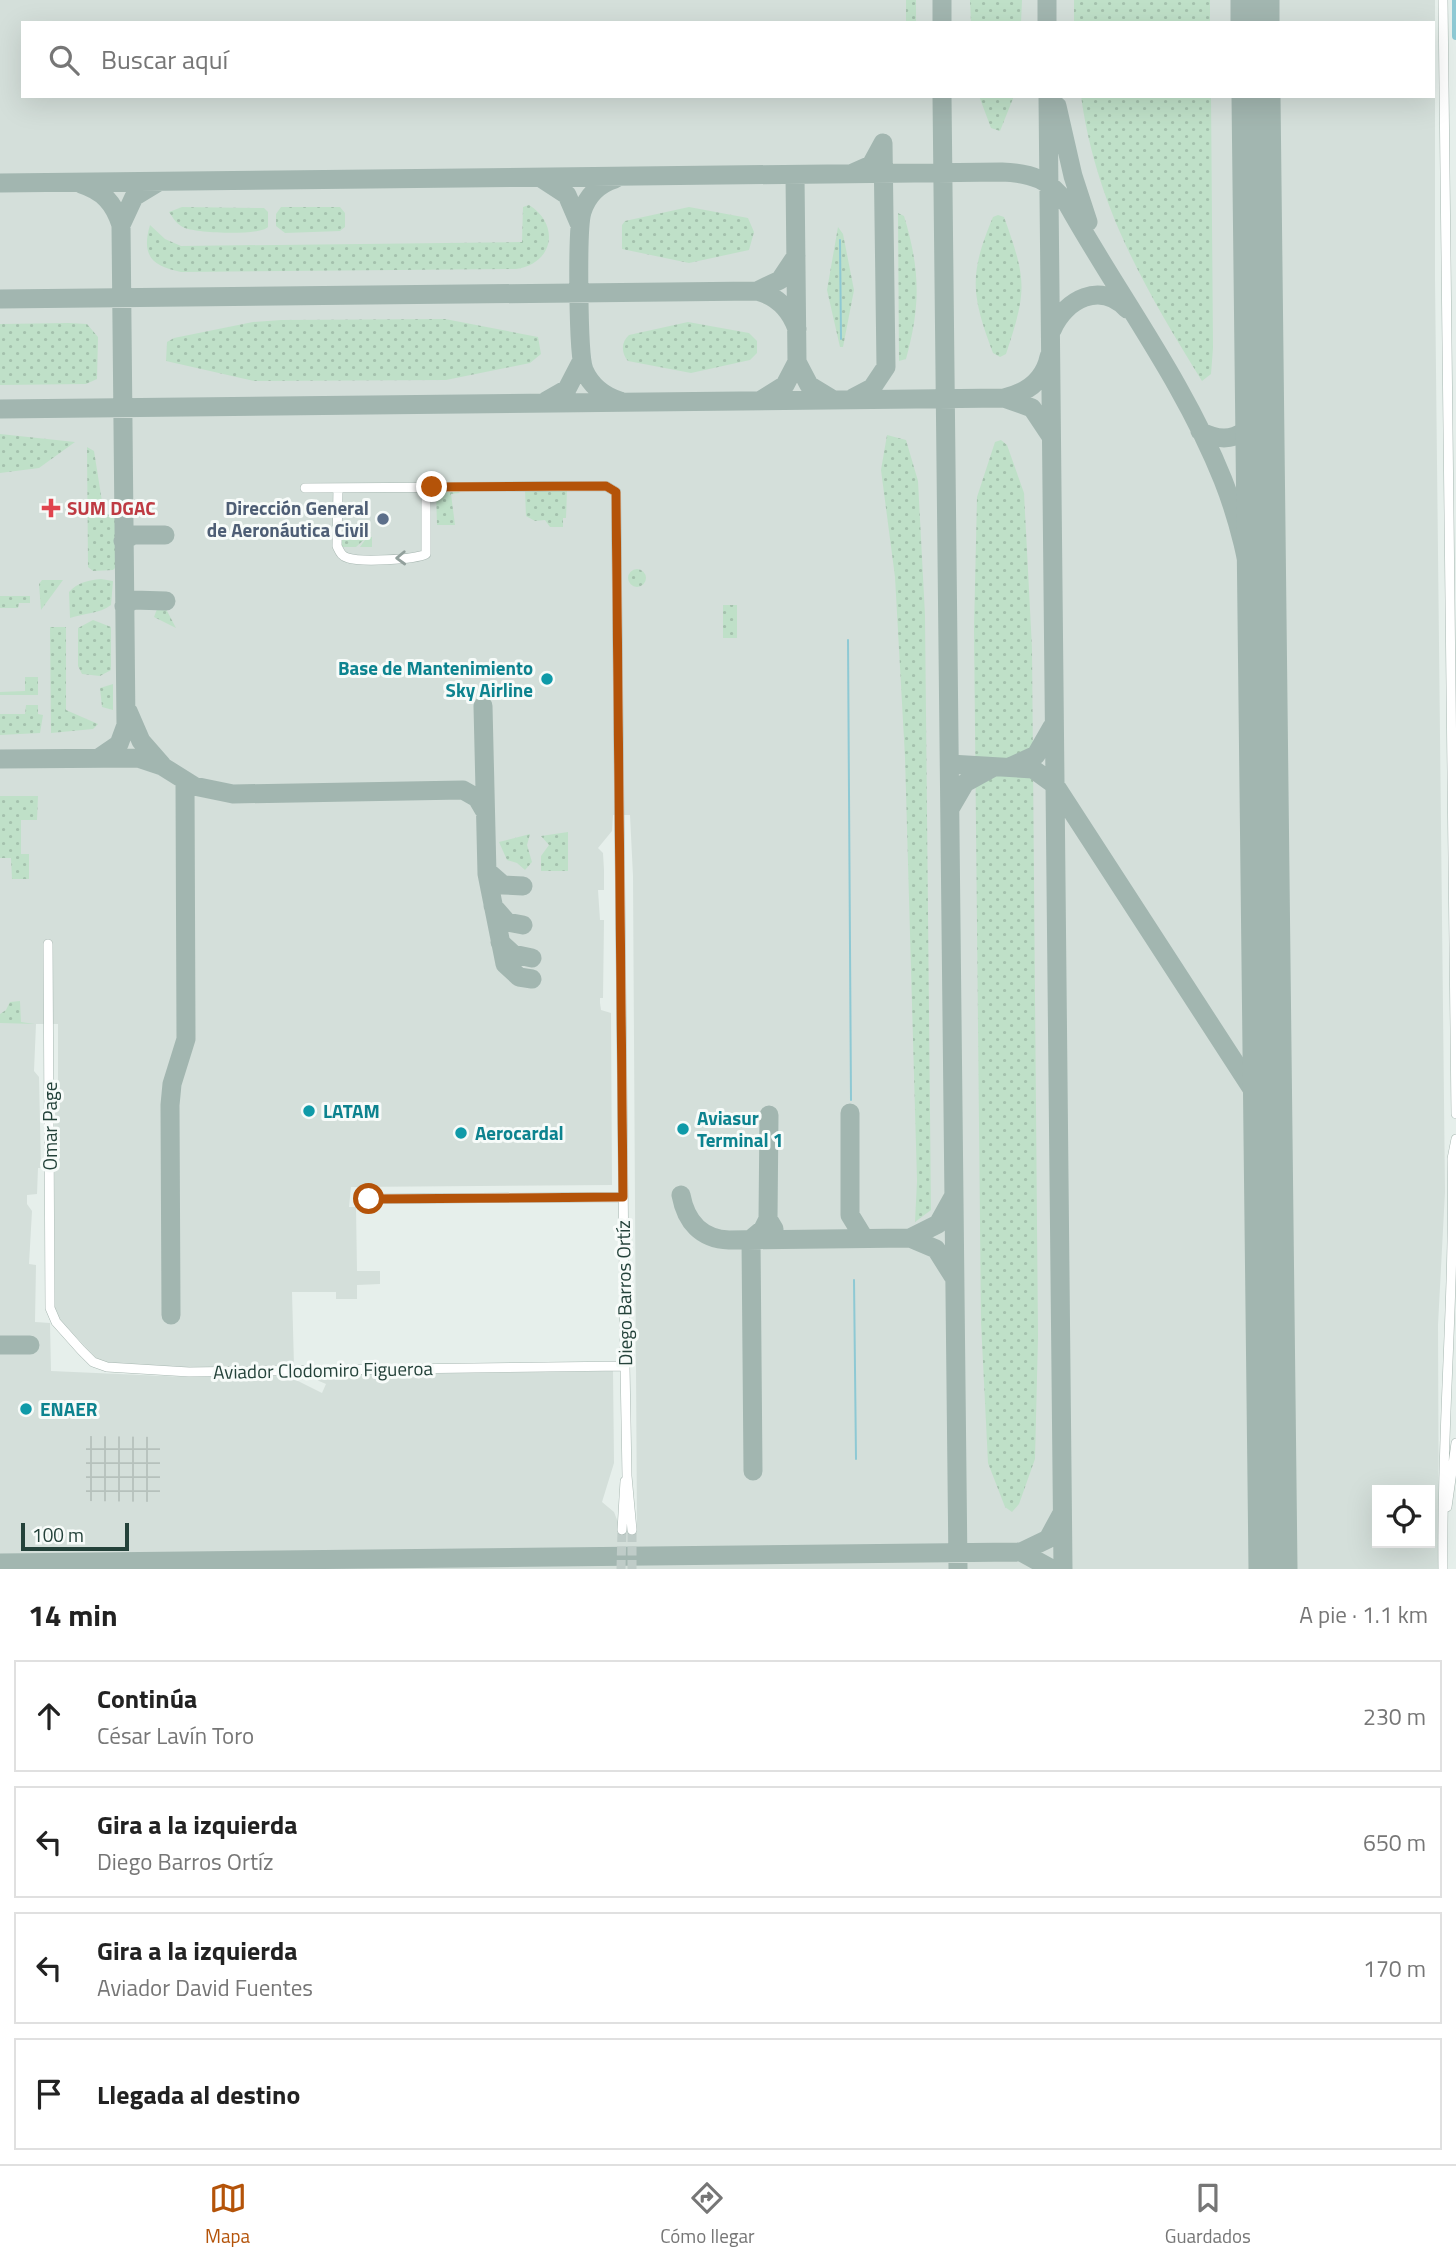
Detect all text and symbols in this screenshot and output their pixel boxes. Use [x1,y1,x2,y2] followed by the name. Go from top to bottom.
[21,21,1435,98] search box
[101,40,228,79] text: Buscar aquí
[45,41,83,79] icon: search
[416,471,447,502] route end
[67,493,156,522] place label: SUM DGAC
[207,493,369,544] place label: Dirección General de Aeronáutica Civil
[41,498,61,518] marker: SUM DGAC
[375,511,391,527] marker: Dirección General de Aeronáutica Civil
[395,551,406,566] one-way arrow
[338,653,533,704] place label: Base de Mantenimiento Sky Airline
[539,671,555,687] marker: Base de Mantenimiento Sky Airline
[35,1082,64,1170] street label: Omar Page
[323,1096,380,1125] place label: LATAM
[301,1103,317,1119] marker: LATAM
[697,1103,783,1154] place label: Aviasur Terminal 1
[475,1118,564,1147] place label: Aerocardal
[675,1121,691,1137] marker: Aviasur Terminal 1
[453,1125,469,1141] marker: Aerocardal
[353,1183,384,1214] route start
[608,1220,639,1366] street label: Diego Barros Ortíz
[213,1353,434,1386] street label: Aviador Clodomiro Figueroa
[40,1394,97,1423] place label: ENAER
[18,1401,34,1417] marker: ENAER
[1372,1485,1435,1548] map controls
[1372,1485,1435,1548] button: locate
[21,1520,130,1552] scale bar
[32,1520,84,1549] text: 100 m
[28,1592,118,1638] text: 14 min
[1299,1597,1428,1632] text: A pie · 1.1 km
[97,1679,197,1718] text: Continúa
[30,1697,68,1735] icon: ahead
[1363,1699,1426,1734] text: 230 m
[97,1718,254,1753] text: César Lavín Toro
[97,1805,298,1844] text: Gira a la izquierda
[30,1823,68,1861] icon: left
[1363,1825,1426,1860] text: 650 m
[97,1844,274,1879] text: Diego Barros Ortíz
[97,1931,298,1970] text: Gira a la izquierda
[30,1949,68,1987] icon: left
[1363,1951,1426,1986] text: 170 m
[97,1970,313,2005] text: Aviador David Fuentes
[30,2075,68,2113] icon: arrive
[97,2075,300,2114] text: Llegada al destino
[205,2179,250,2250] tab: Mapa
[660,2179,755,2250] tab: Cómo llegar
[1165,2179,1251,2250] tab: Guardados

